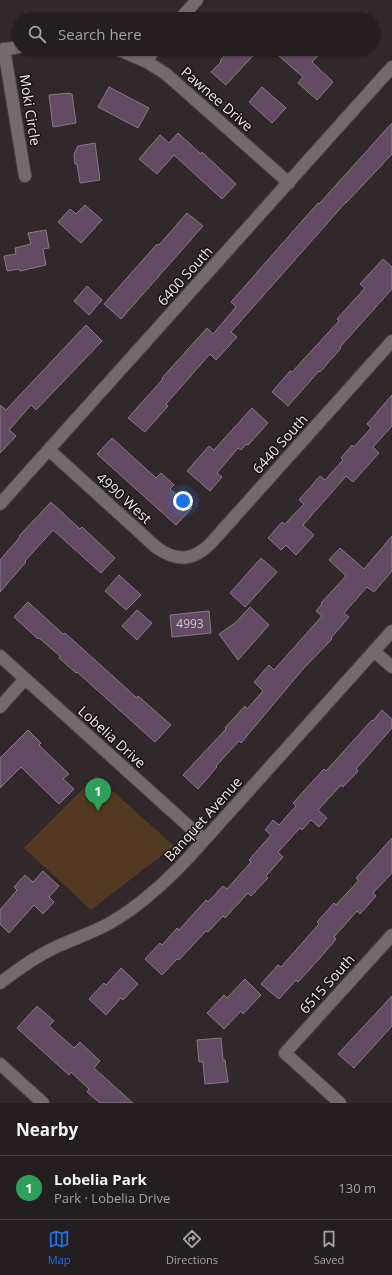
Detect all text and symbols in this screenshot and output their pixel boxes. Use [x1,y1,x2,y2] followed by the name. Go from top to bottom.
[12,12,380,56] search box
[26,23,48,45] icon: search
[58,24,142,44] text: Search here
[177,62,257,135] street label: Pawnee Drive
[16,73,46,147] street label: Moki Circle
[153,242,216,309] street label: 6400 South
[248,410,311,477] street label: 6440 South
[93,468,156,527] street label: 4990 West
[173,491,193,511] your location
[176,615,204,632] house number: 4993
[74,701,150,772] street label: Lobelia Drive
[160,772,246,865] street label: Banquet Avenue
[85,778,111,811] pin: 1
[295,950,358,1017] street label: 6515 South
[16,1118,78,1141] text: Nearby
[54,1169,147,1189] text: Lobelia Park
[25,1179,33,1197] text: 1
[338,1179,376,1197] text: 130 m
[54,1189,170,1207] text: Park · Lobelia Drive
[48,1228,71,1267] tab: Map
[166,1228,218,1267] tab: Directions
[314,1228,344,1267] tab: Saved

